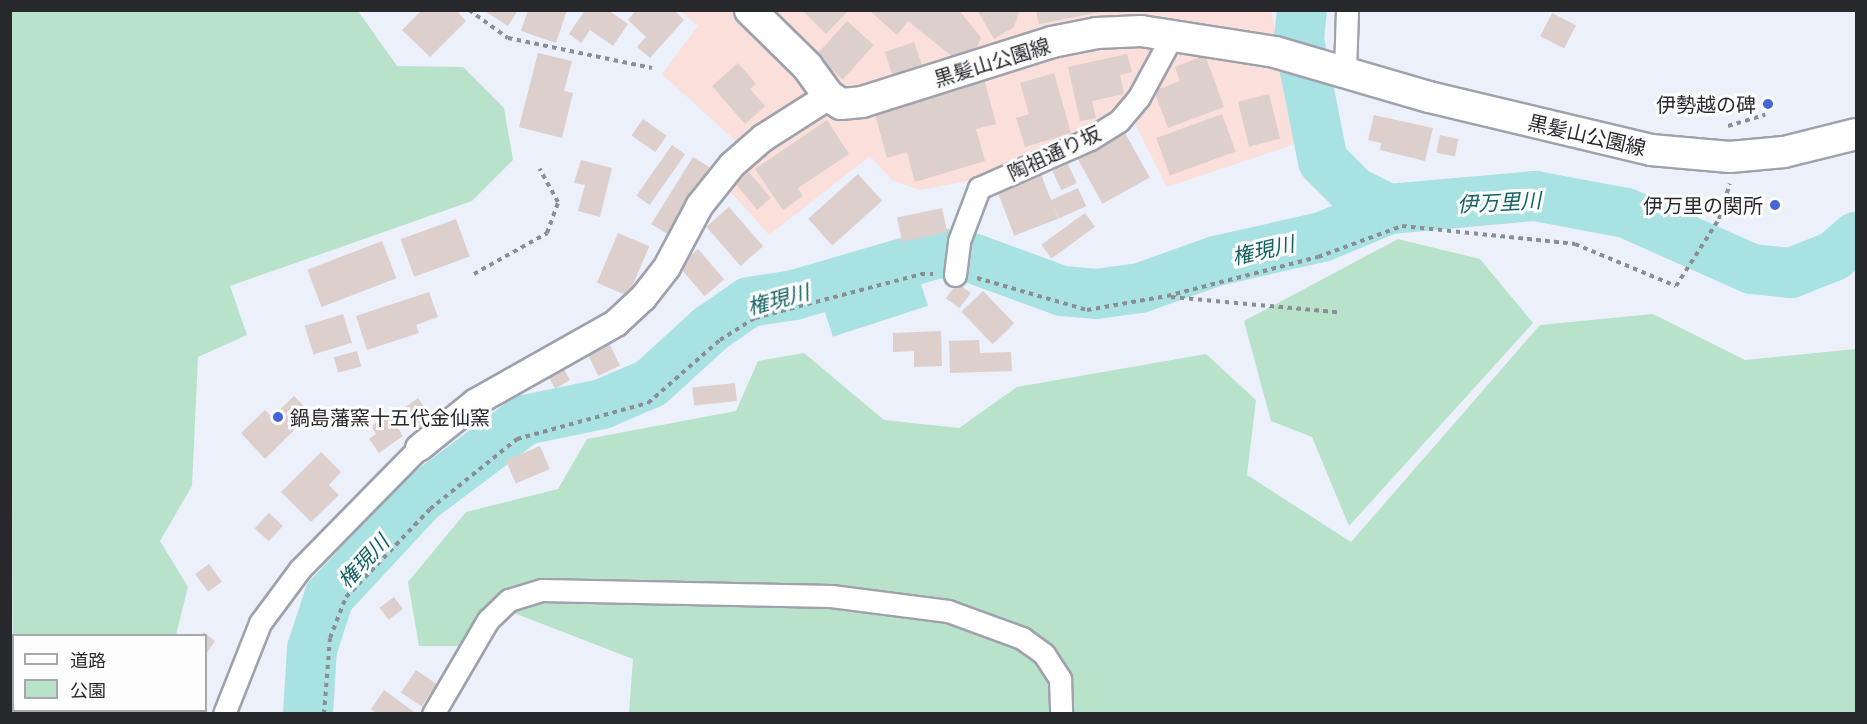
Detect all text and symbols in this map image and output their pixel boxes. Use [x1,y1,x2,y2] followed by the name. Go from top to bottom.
[931,33,1053,91] street label: 黒髪山公園線
[1656,92,1756,116] place label: 伊勢越の碑
[1761,97,1775,111] marker: 伊勢越の碑
[1526,110,1648,160] street label: 黒髪山公園線
[1004,121,1104,185] street label: 陶祖通り坂
[1456,187,1542,217] water label: 伊万里川
[1643,193,1763,217] place label: 伊万里の関所
[1768,198,1782,212] marker: 伊万里の関所
[1229,231,1297,269] water label: 権現川
[744,279,812,319] water label: 権現川
[290,405,490,429] place label: 鍋島藩窯十五代金仙窯
[271,410,285,424] marker: 鍋島藩窯十五代金仙窯
[332,529,394,593] water label: 権現川
[12,634,207,712] legend
[70,649,106,671] text: 道路
[70,679,106,701] text: 公園

